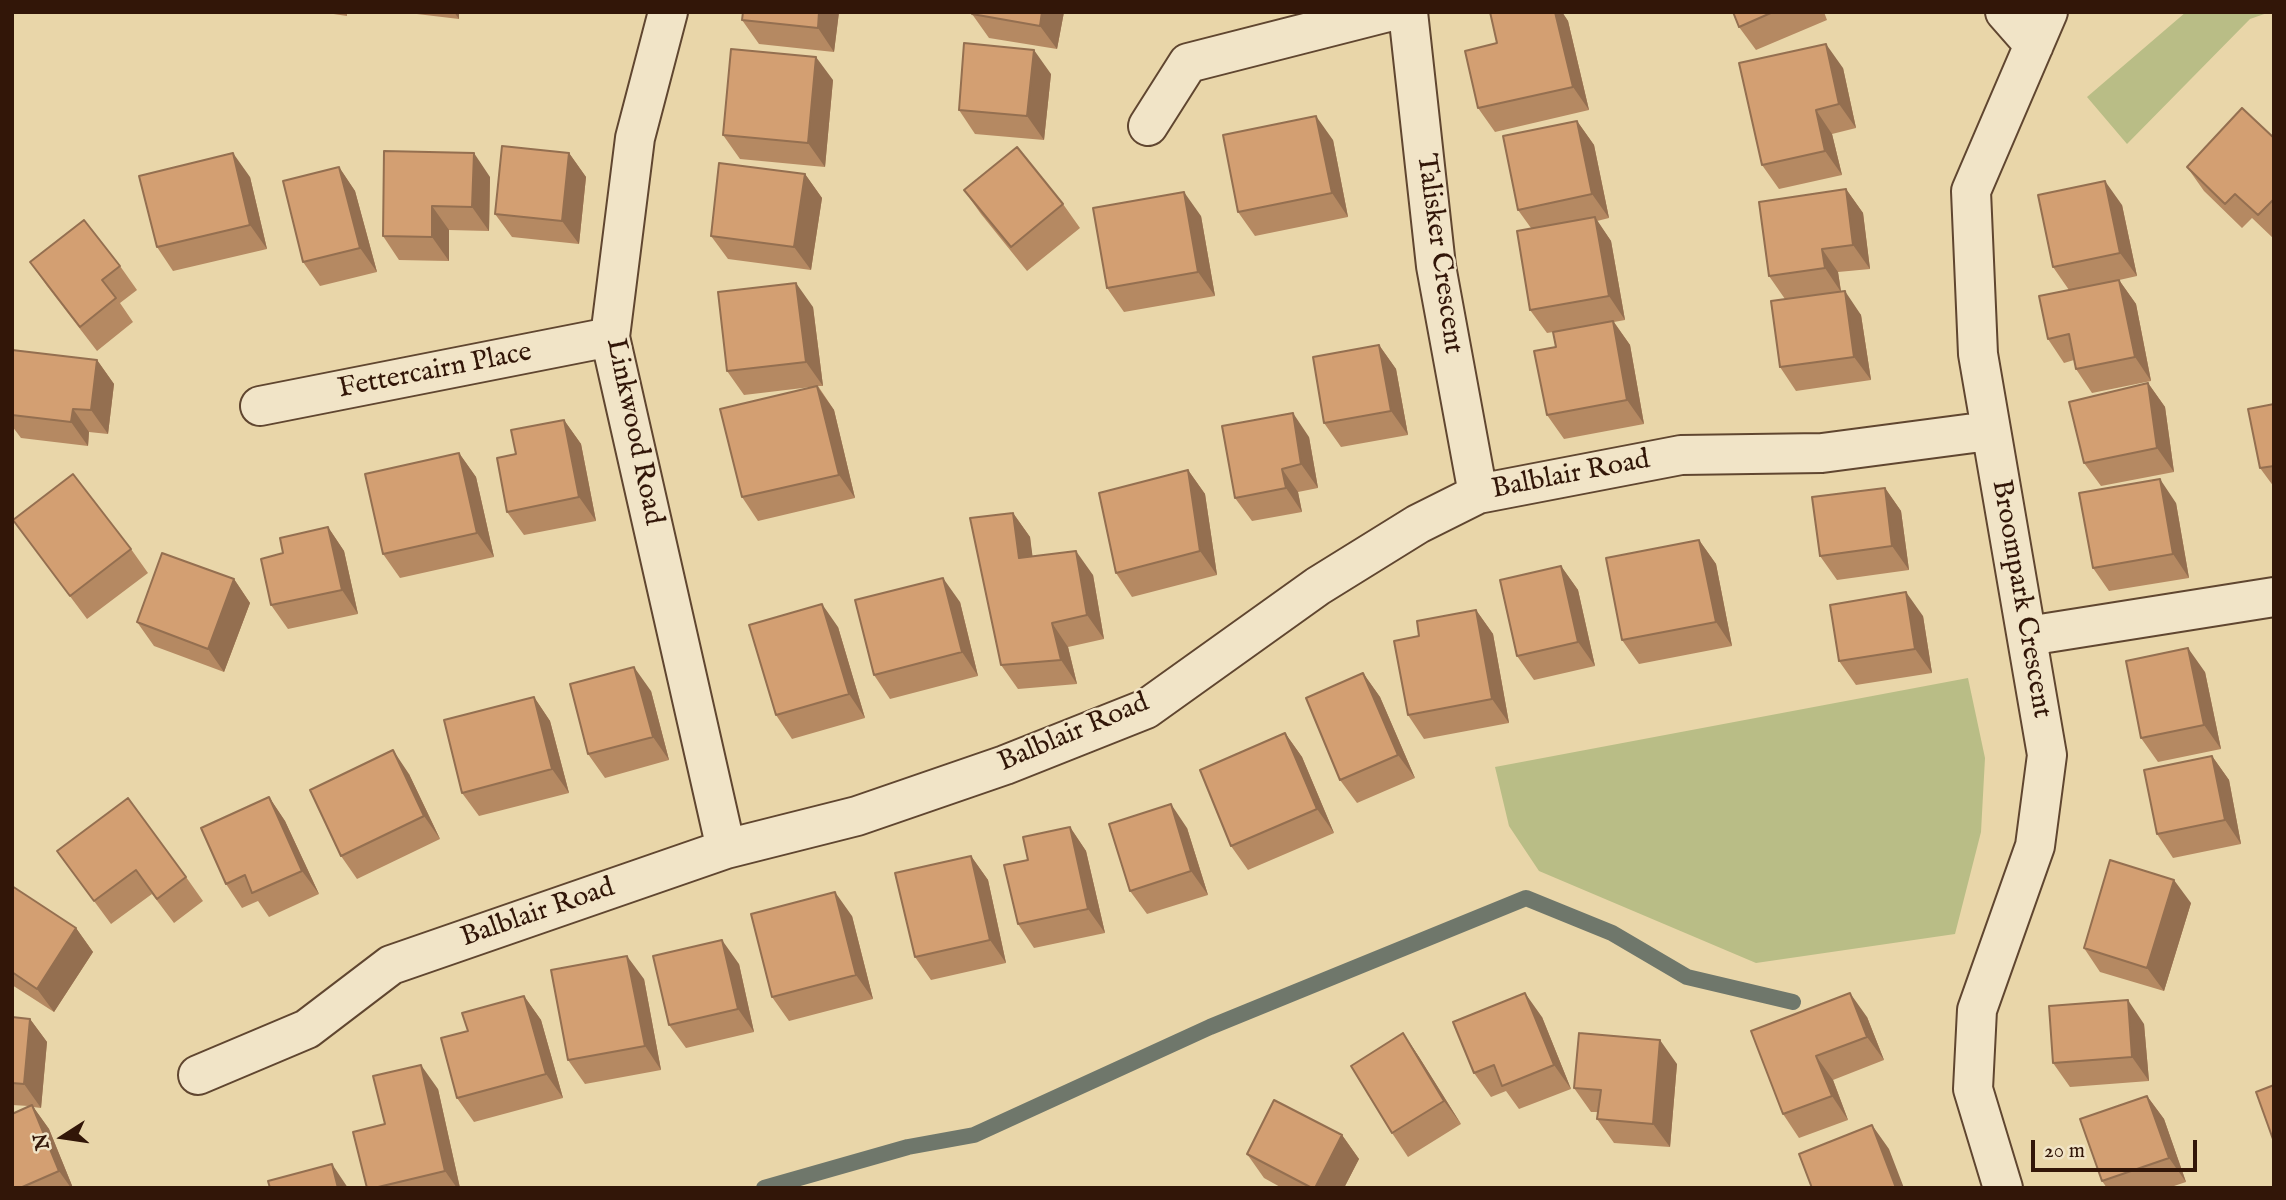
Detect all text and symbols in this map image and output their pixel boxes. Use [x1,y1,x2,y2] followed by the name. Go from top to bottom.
[1407,152,1469,356] street label: Talisker Crescent
[597,336,669,528] street label: Linkwood Road
[335,337,535,407] street label: Fettercairn Place
[1489,444,1653,508] street label: Balblair Road
[1982,477,2058,721] street label: Broompark Crescent
[994,687,1154,781] street label: Balblair Road
[457,872,619,956] street label: Balblair Road
[28,1102,98,1172] north arrow
[2034,1126,2200,1170] scale bar
[29,1131,56,1152] text: N
[2044,1138,2085,1165] text: 20 m

